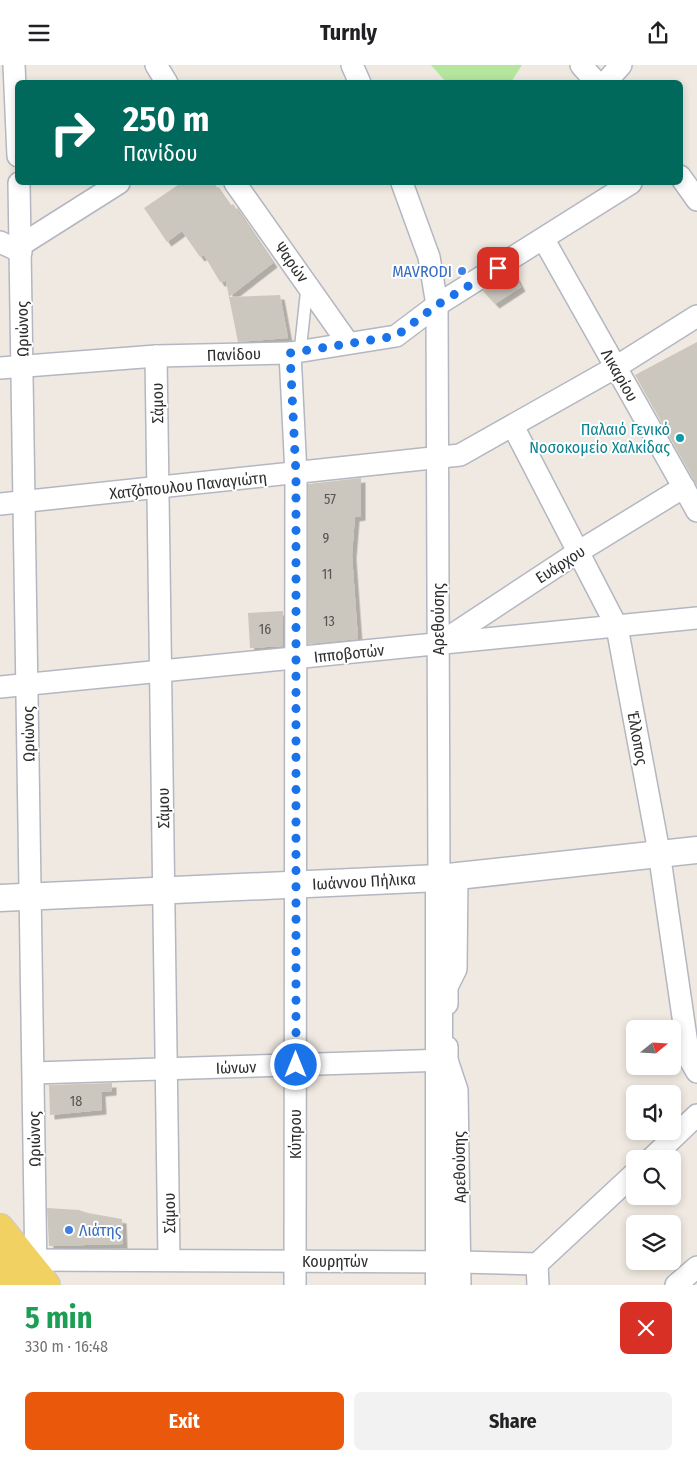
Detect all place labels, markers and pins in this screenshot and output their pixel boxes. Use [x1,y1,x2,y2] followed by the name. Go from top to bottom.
[477,247,519,289] pin
[392,262,452,281] place label: MAVRODI
[456,265,468,277] marker: MAVRODI
[529,420,670,457] place label: Παλαιό Γενικό Νοσοκομείο Χαλκίδας
[674,432,686,444] marker: Παλαιό Γενικό Νοσοκομείο Χαλκίδας
[79,1221,122,1240] place label: Λιάτης
[63,1224,75,1236] marker: Λιάτης

